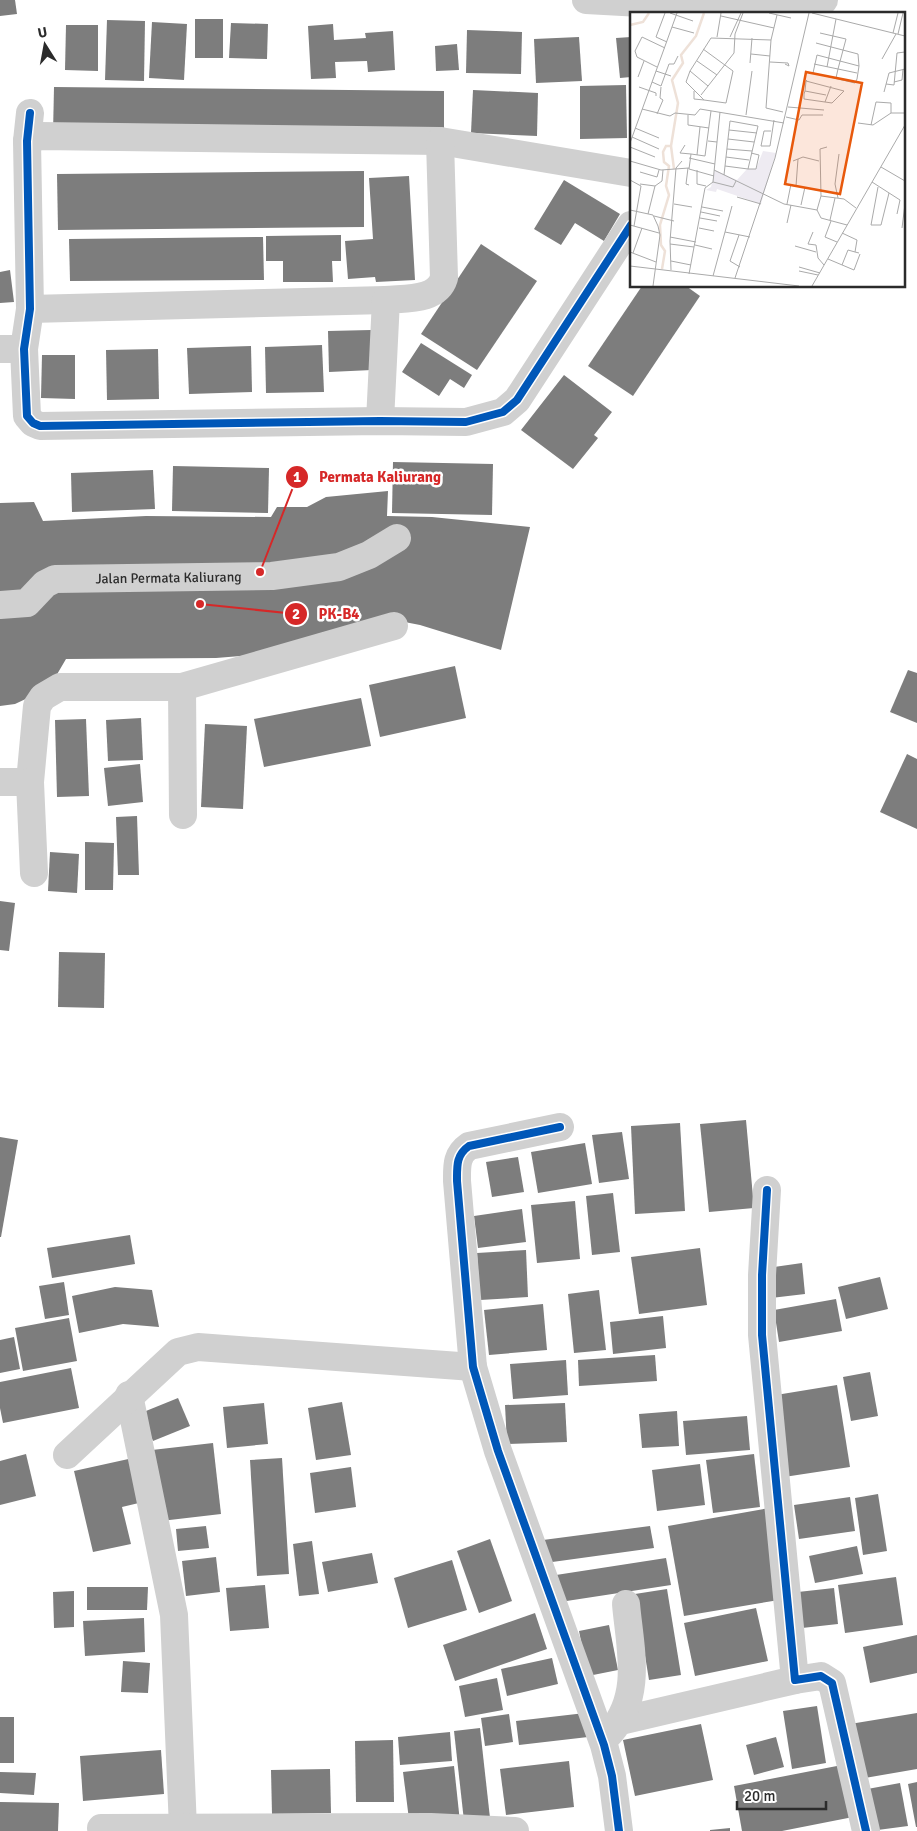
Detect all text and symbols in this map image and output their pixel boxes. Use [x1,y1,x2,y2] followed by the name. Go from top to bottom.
[630,12,904,288] inset map
[20,20,70,70] north arrow
[36,23,49,42] text: U
[284,462,451,492] callout: Permata Kaliurang
[293,468,301,486] text: 1
[319,468,441,486] text: Permata Kaliurang
[95,568,242,587] street label: Jalan Permata Kaliurang
[283,599,369,629] callout: PK-B4
[292,605,300,623] text: 2
[319,605,359,623] text: PK-B4
[737,1778,826,1810] scale bar
[744,1787,775,1805] text: 20 m

